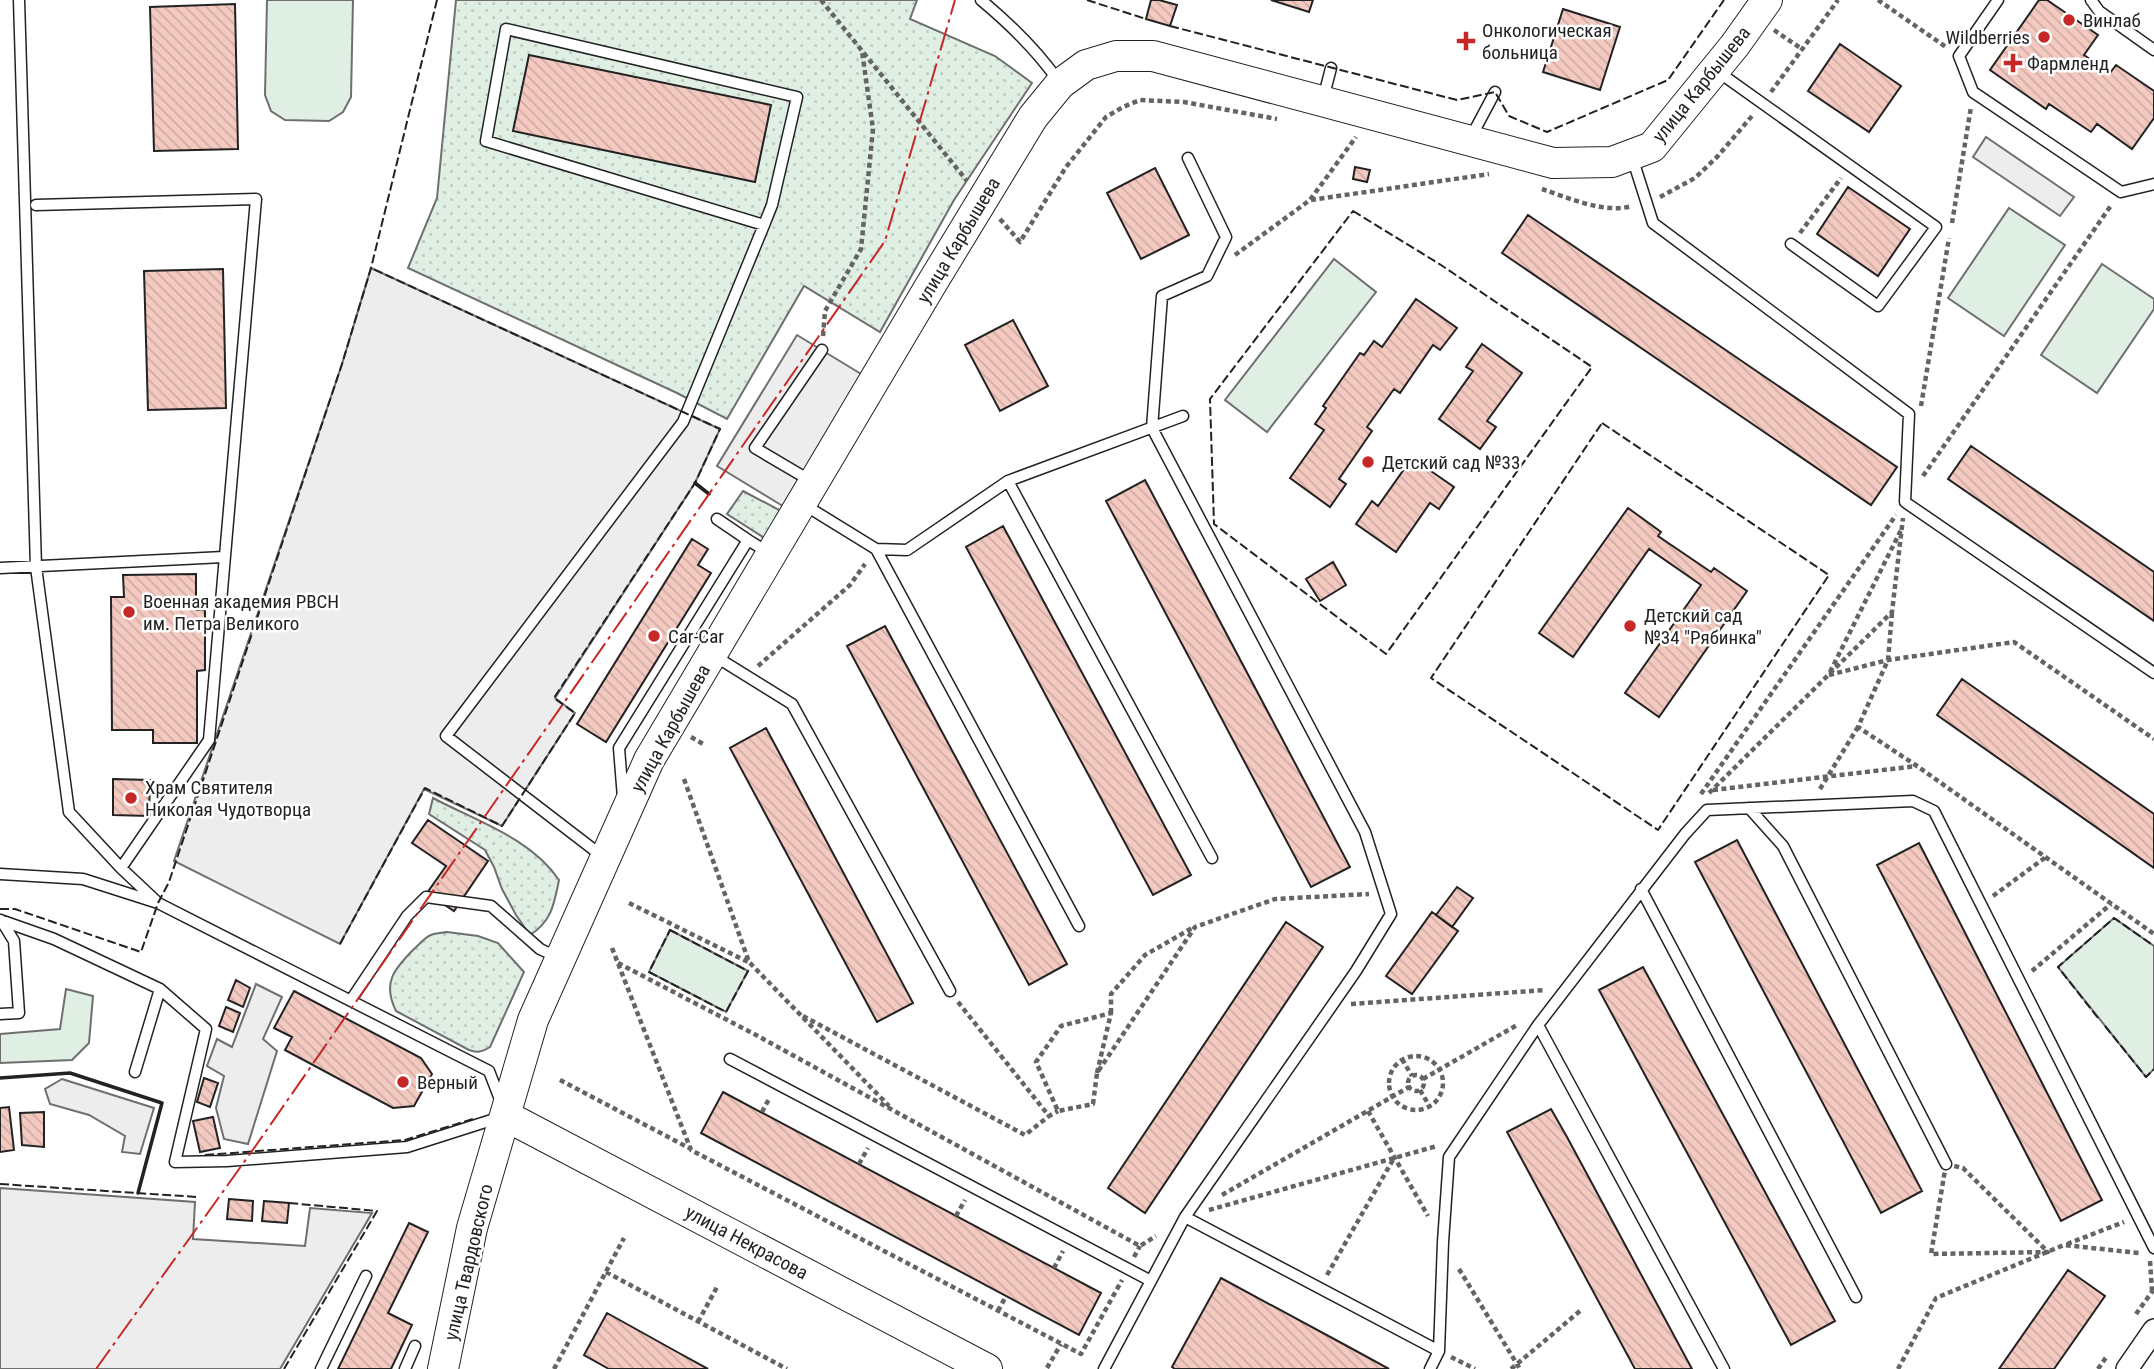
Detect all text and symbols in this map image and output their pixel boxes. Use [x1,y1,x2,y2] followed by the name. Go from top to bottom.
[2083,9,2141,32] place label: Винлаб
[2061,12,2077,28] marker: Винлаб
[1482,19,1612,64] place label: Онкологическая больница
[1648,22,1755,147] street label: улица Карбышева
[1946,26,2030,49] place label: Wildberries
[2036,29,2052,45] marker: Wildberries
[1456,31,1476,51] marker: Онкологическая больница
[2027,52,2109,75] place label: Фармленд
[2005,55,2021,71] marker: Фармленд
[912,173,1005,307] street label: улица Карбышева
[1382,451,1520,474] place label: Детский сад №33
[1360,454,1376,470] marker: Детский сад №33
[143,590,339,635] place label: Военная академия РВСН им. Петра Великого
[121,604,137,620] marker: Военная академия РВСН им. Петра Великого
[1644,604,1762,649] place label: Детский сад №34 "Рябинка"
[1622,618,1638,634] marker: Детский сад №34 "Рябинка"
[668,625,724,648] place label: Car-Car
[646,628,662,644] marker: Car-Car
[626,660,715,796] street label: улица Карбышева
[145,776,311,821] place label: Храм Святителя Николая Чудотворца
[123,790,139,806] marker: Храм Святителя Николая Чудотворца
[417,1071,478,1094] place label: Верный
[395,1074,411,1090] marker: Верный
[439,1182,498,1343] street label: улица Твардовского
[681,1200,812,1284] street label: улица Некрасова

